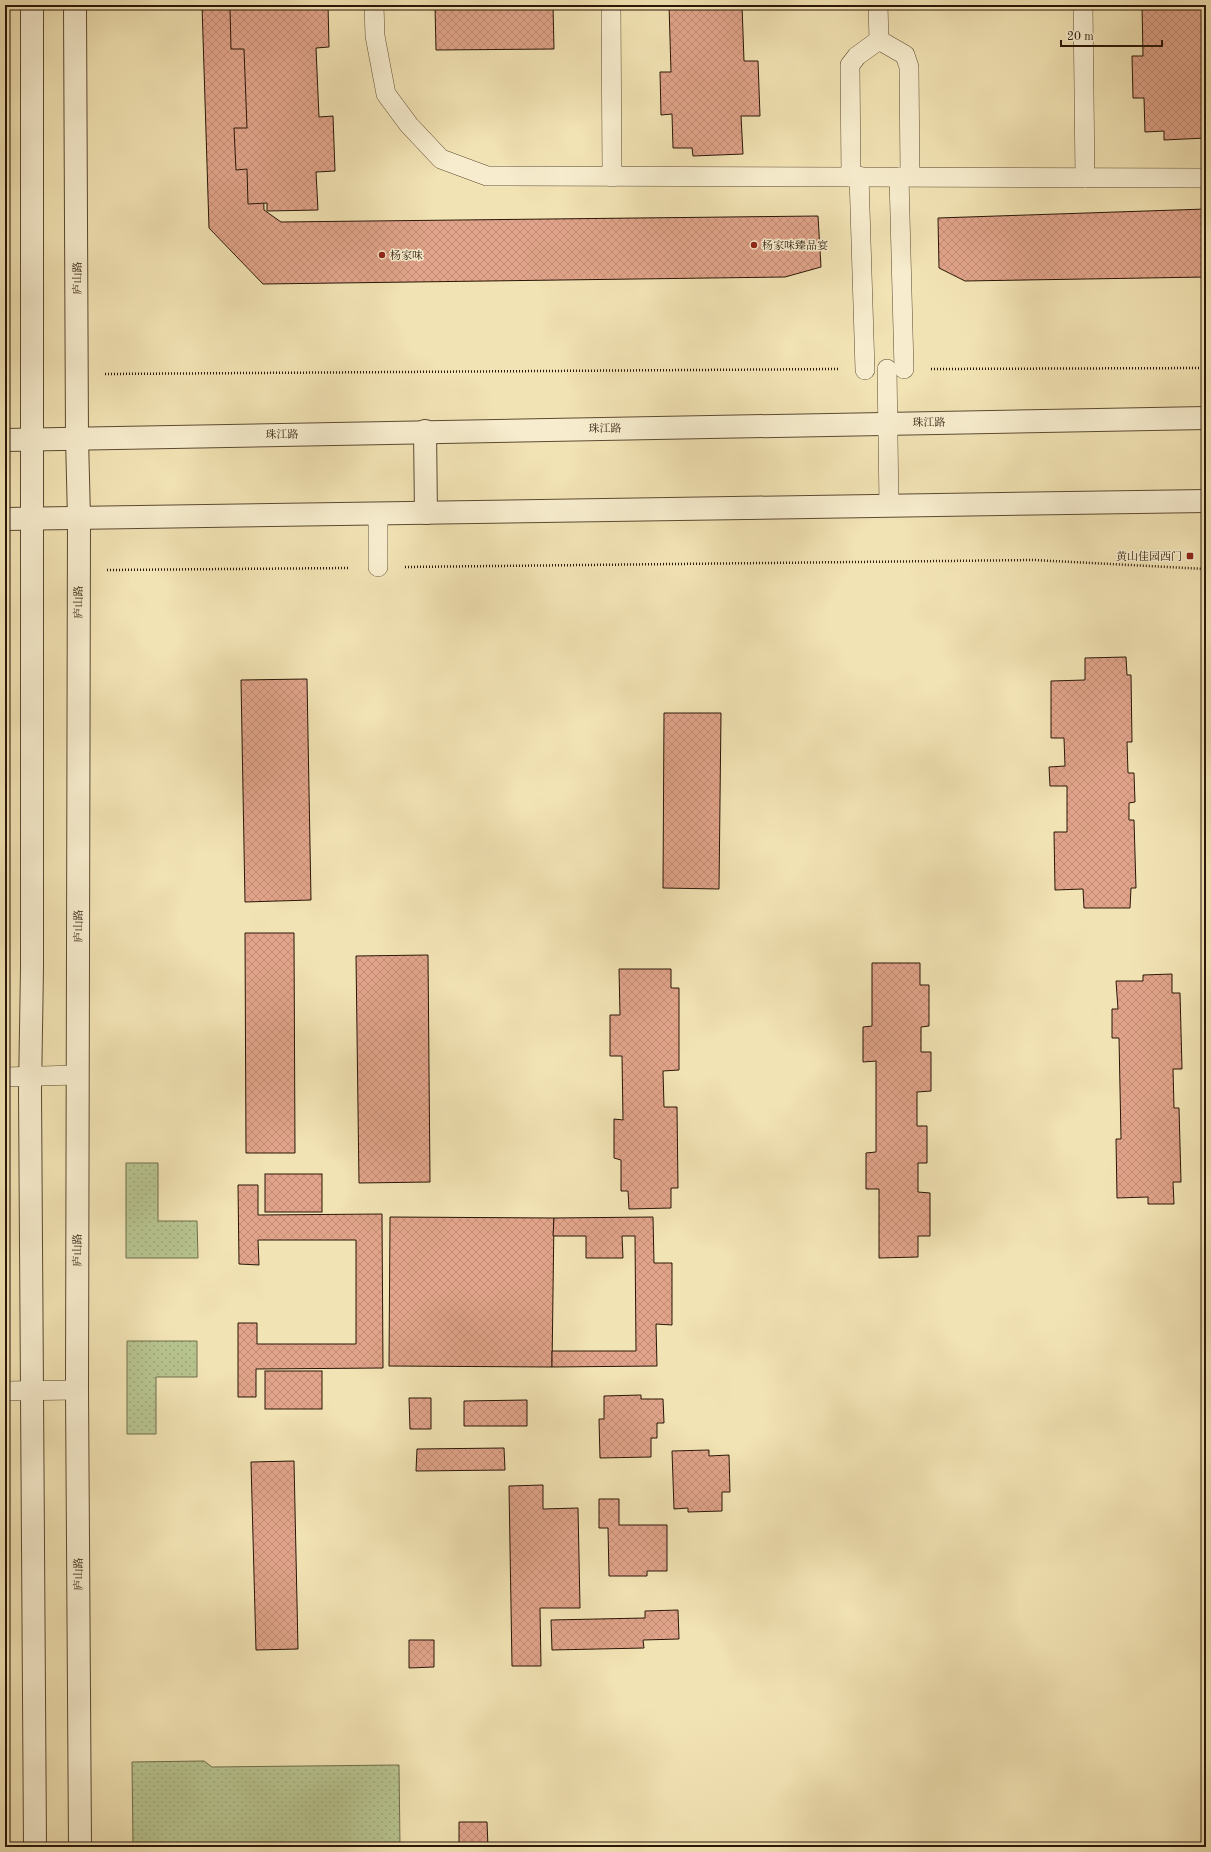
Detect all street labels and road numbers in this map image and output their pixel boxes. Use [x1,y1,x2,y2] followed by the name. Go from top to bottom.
[71,262,84,295] street label: 庐山路
[912,416,946,429] street label: 珠江路
[588,422,622,435] street label: 珠江路
[265,428,299,441] street label: 珠江路
[72,586,85,619] street label: 庐山路
[72,910,85,943] street label: 庐山路
[71,1234,84,1267] street label: 庐山路
[72,1558,85,1591] street label: 庐山路

